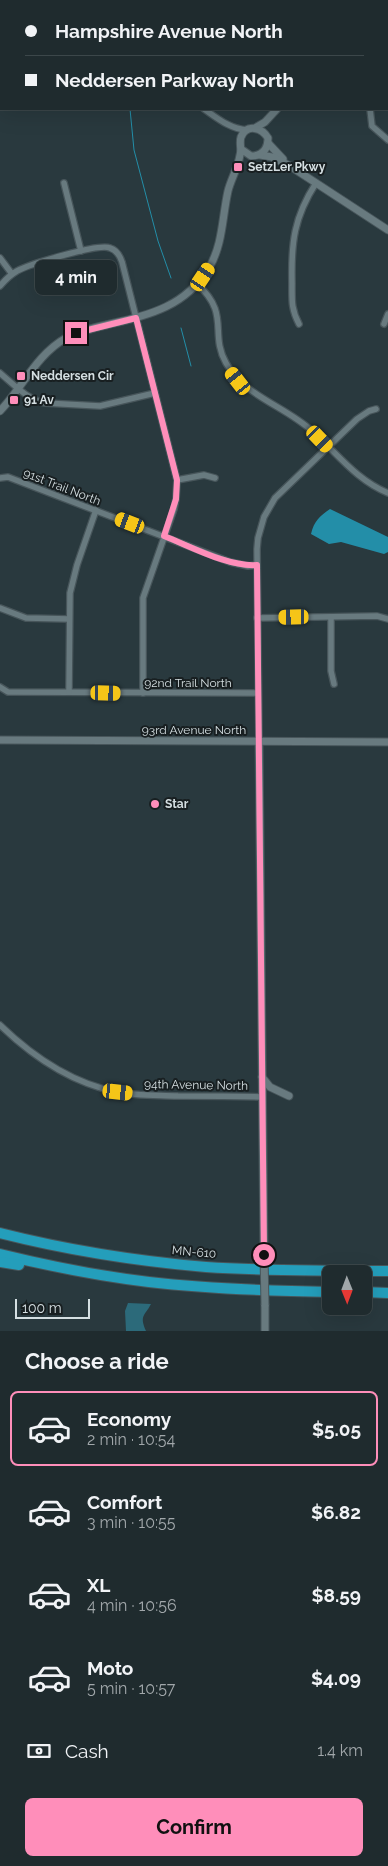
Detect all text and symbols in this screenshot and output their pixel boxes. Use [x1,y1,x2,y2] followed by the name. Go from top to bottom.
[55,20,283,42] text: Hampshire Avenue North
[55,69,294,91] text: Neddersen Parkway North
[248,160,326,174] place label: SetzLer Pkwy
[232,161,244,173] marker: SetzLer Pkwy
[35,260,117,296] callout: 4 min
[188,260,217,294] car
[55,268,97,287] text: 4 min
[65,322,87,344] route end
[222,365,253,397] car
[31,369,114,383] place label: Neddersen Cir
[15,370,27,382] marker: Neddersen Cir
[24,393,54,407] place label: 91 Av
[8,394,20,406] marker: 91 Av
[304,423,335,455] car
[21,466,103,508] street label: 91st Trail North
[113,511,146,535] car
[278,609,309,625] car
[144,676,232,690] street label: 92nd Trail North
[90,685,121,701] car
[142,723,246,737] street label: 93rd Avenue North
[165,797,189,811] place label: Star
[149,798,161,810] marker: Star
[144,1077,248,1093] street label: 94th Avenue North
[102,1083,133,1101] car
[171,1243,217,1261] street label: MN-610
[253,1244,275,1266] route start
[322,1265,372,1315] north arrow
[322,1265,372,1315] map controls
[15,1296,90,1319] scale bar
[22,1300,62,1316] text: 100 m
[25,1348,169,1374] text: Choose a ride
[27,1406,72,1451] icon: car
[87,1408,171,1430] text: Economy
[312,1418,361,1440] text: $5.05
[87,1430,175,1449] text: 2 min · 10:54
[27,1489,72,1534] icon: car
[87,1491,162,1513] text: Comfort
[311,1501,361,1523] text: $6.82
[87,1513,175,1532] text: 3 min · 10:55
[27,1572,72,1617] icon: car
[87,1574,110,1596] text: XL
[311,1584,361,1606] text: $8.59
[87,1596,177,1615] text: 4 min · 10:56
[27,1655,72,1700] icon: car
[87,1657,133,1679] text: Moto
[311,1667,361,1689] text: $4.09
[87,1679,175,1698] text: 5 min · 10:57
[25,1737,53,1765] icon: cash
[65,1740,109,1762] text: Cash
[317,1741,363,1760] text: 1.4 km
[25,1798,363,1856] button: Confirm

